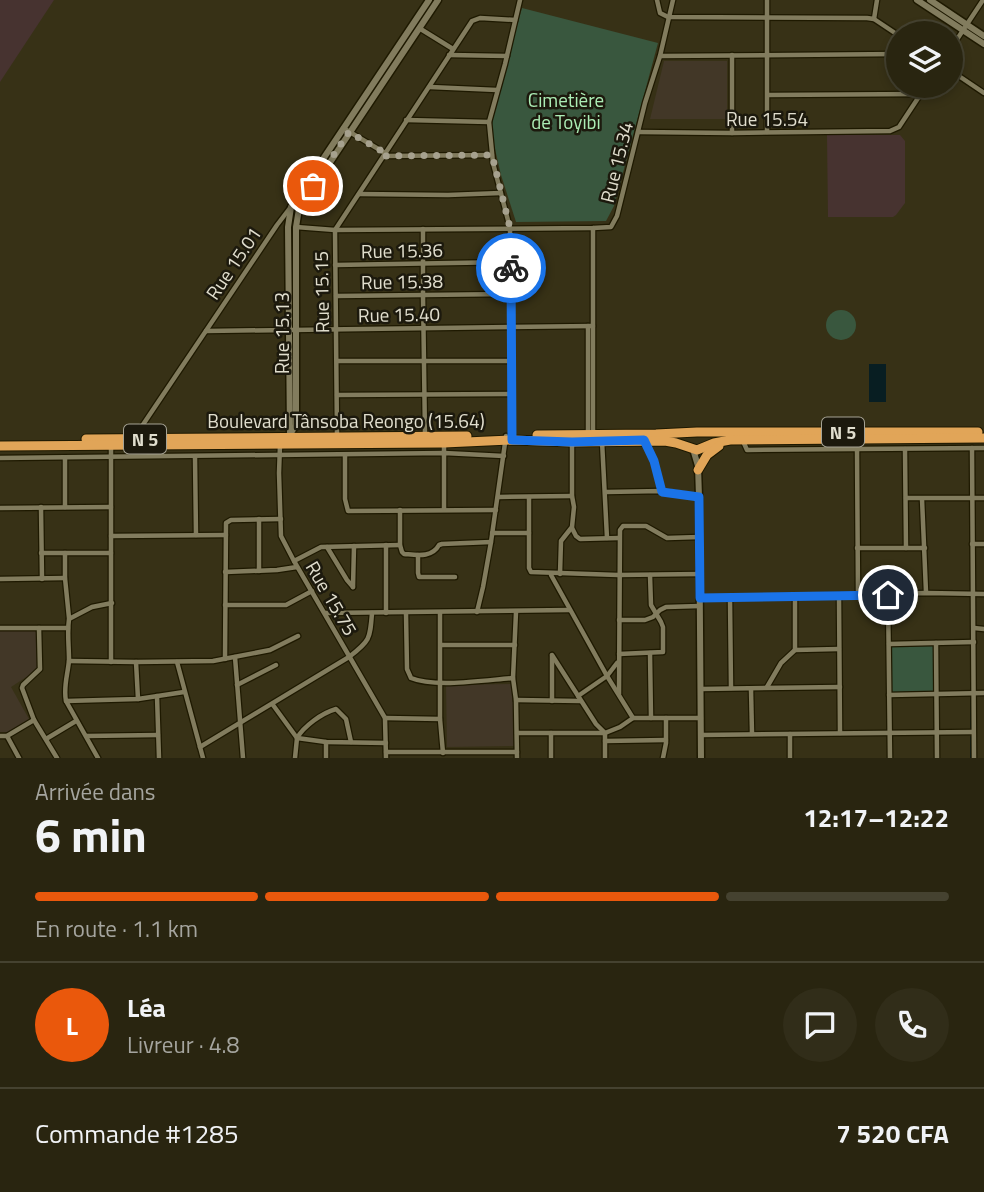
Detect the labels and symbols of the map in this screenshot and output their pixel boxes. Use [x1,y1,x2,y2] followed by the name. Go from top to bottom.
[528,85,604,136] park label: Cimetière de Toyibi
[726,104,808,133] street label: Rue 15.54
[592,119,640,205] street label: Rue 15.34
[283,156,343,216] pin
[198,221,268,305] street label: Rue 15.01
[476,233,546,303] courier
[361,235,443,265] street label: Rue 15.36
[306,251,336,333] street label: Rue 15.15
[361,266,444,296] street label: Rue 15.38
[267,292,296,374] street label: Rue 15.13
[358,299,440,329] street label: Rue 15.40
[207,406,485,435] street label: Boulevard Tânsoba Reongo (15.64)
[822,418,864,446] road number: N 5
[124,424,166,454] road number: N 5
[299,555,365,641] street label: Rue 15.75
[858,565,918,625] pin

